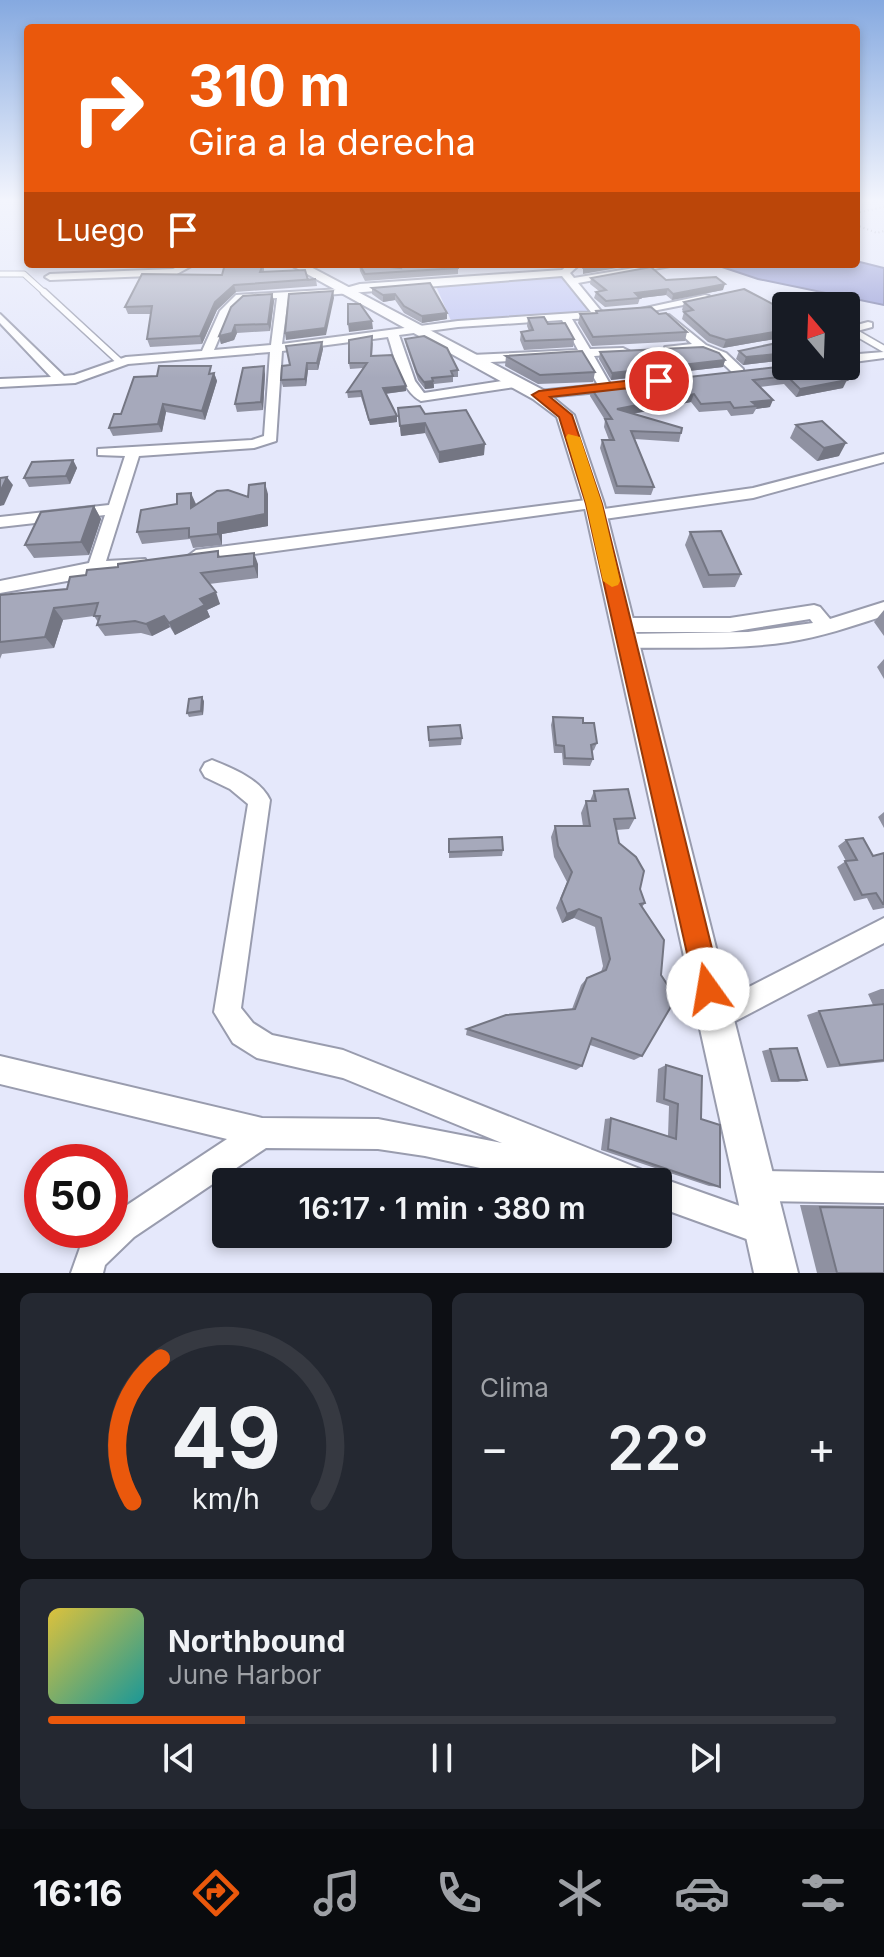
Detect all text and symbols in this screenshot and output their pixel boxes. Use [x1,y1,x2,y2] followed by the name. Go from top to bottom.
[188,52,350,120] text: 310 m
[56,56,160,160] icon: right
[188,120,476,164] text: Gira a la derecha
[161,208,205,252] icon: arrive
[56,212,145,248] text: Luego
[772,292,860,380] north arrow
[772,292,860,380] map controls
[625,347,693,415] pin
[637,359,681,403] icon: arrive
[666,947,750,1031] position arrow
[24,1144,128,1248] speed limit sign: 50
[299,1190,585,1226] text: 16:17 · 1 min · 380 m
[480,1372,549,1403] text: Clima
[171,1387,281,1488] text: 49
[607,1412,709,1484] text: 22°
[480,1421,509,1475] text: −
[807,1421,836,1475] text: +
[192,1481,260,1516] text: km/h
[168,1623,345,1659] text: Northbound
[168,1659,321,1690] text: June Harbor
[157,1736,201,1780] icon: previous
[420,1736,464,1780] icon: pause
[683,1736,727,1780] icon: next
[188,1865,244,1921] icon: directions
[309,1865,365,1921] icon: music
[431,1865,487,1921] icon: phone
[552,1865,608,1921] icon: climate
[674,1865,730,1921] icon: car
[795,1865,851,1921] icon: filters
[33,1871,123,1915] text: 16:16

